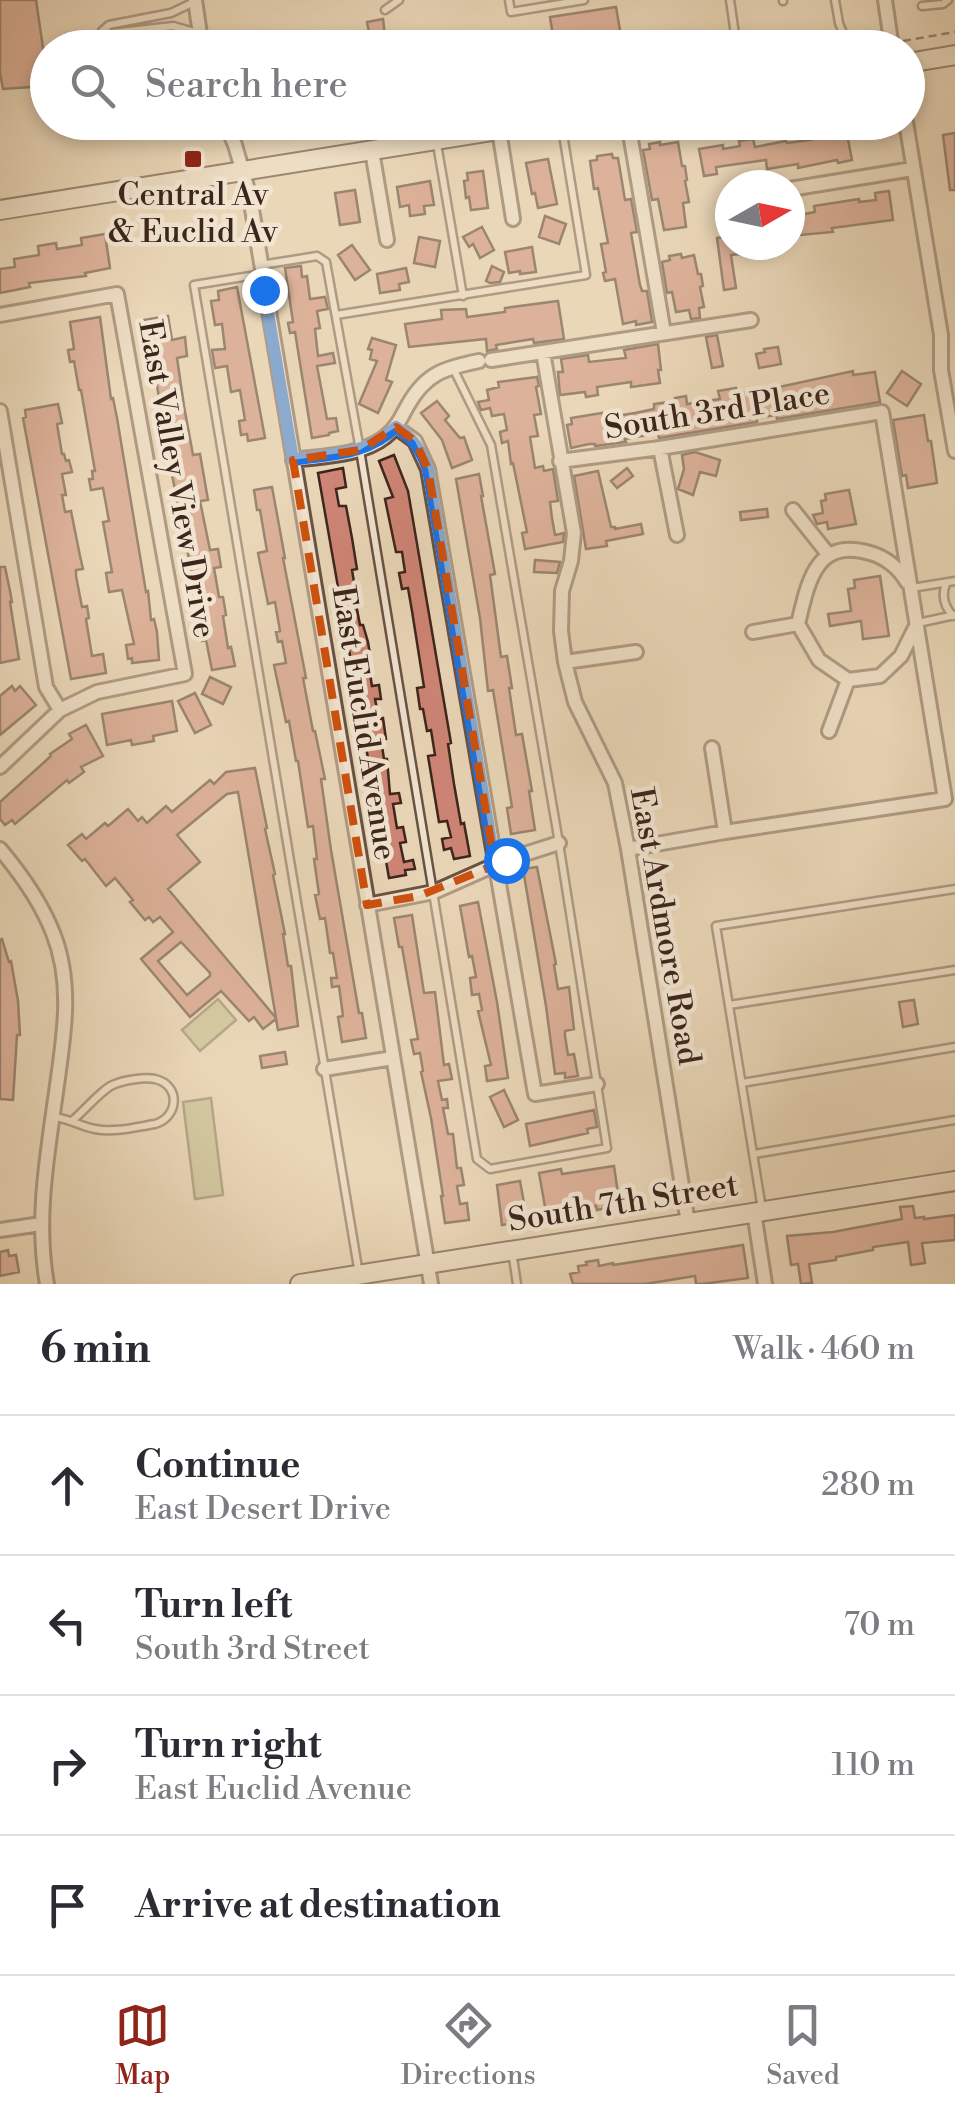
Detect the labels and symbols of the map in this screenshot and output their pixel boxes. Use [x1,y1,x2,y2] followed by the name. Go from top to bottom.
[182,148,204,170] marker: Central Av & Euclid Av
[715,170,805,260] north arrow
[108,175,279,252] place label: Central Av & Euclid Av
[242,268,288,314] route end
[129,317,225,641] street label: East Valley View Drive
[602,373,833,449] street label: South 3rd Place
[323,583,405,863] street label: East Euclid Avenue
[621,784,709,1068] street label: East Ardmore Road
[484,838,530,884] route start
[505,1165,741,1241] street label: South 7th Street

